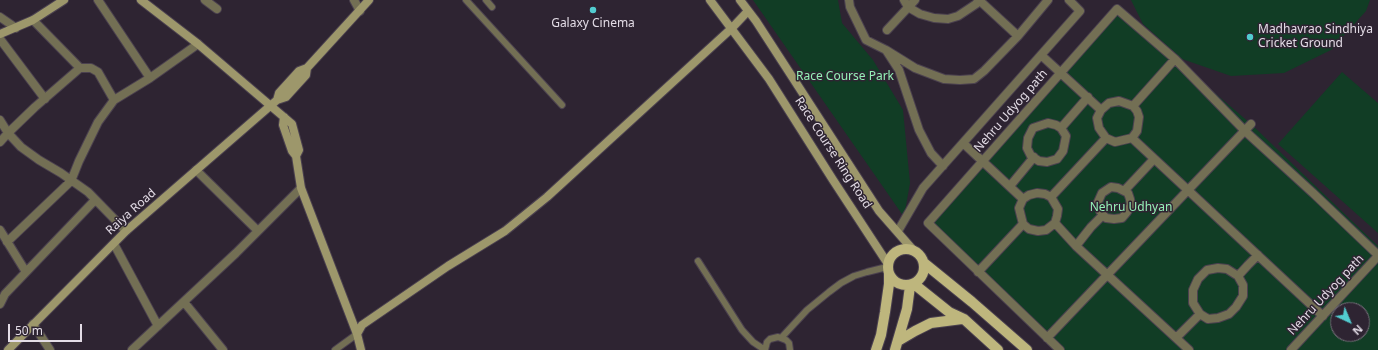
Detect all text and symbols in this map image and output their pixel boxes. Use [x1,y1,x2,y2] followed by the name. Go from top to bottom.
[588,5,598,15] marker: Galaxy Cinema
[551,17,635,31] place label: Galaxy Cinema
[1258,23,1373,51] place label: Madhavrao Sindhiya Cricket Ground
[1245,32,1255,42] marker: Madhavrao Sindhiya Cricket Ground
[971,67,1051,155] street label: Nehru Udyog path
[796,70,894,84] park label: Race Course Park
[792,95,874,211] street label: Race Course Ring Road
[103,186,159,238] street label: Raiya Road
[1090,201,1172,215] park label: Nehru Udhyan
[1285,252,1367,338] street label: Nehru Udyog path
[1330,302,1370,342] north arrow
[10,316,84,342] scale bar
[15,322,43,339] text: 50 m

